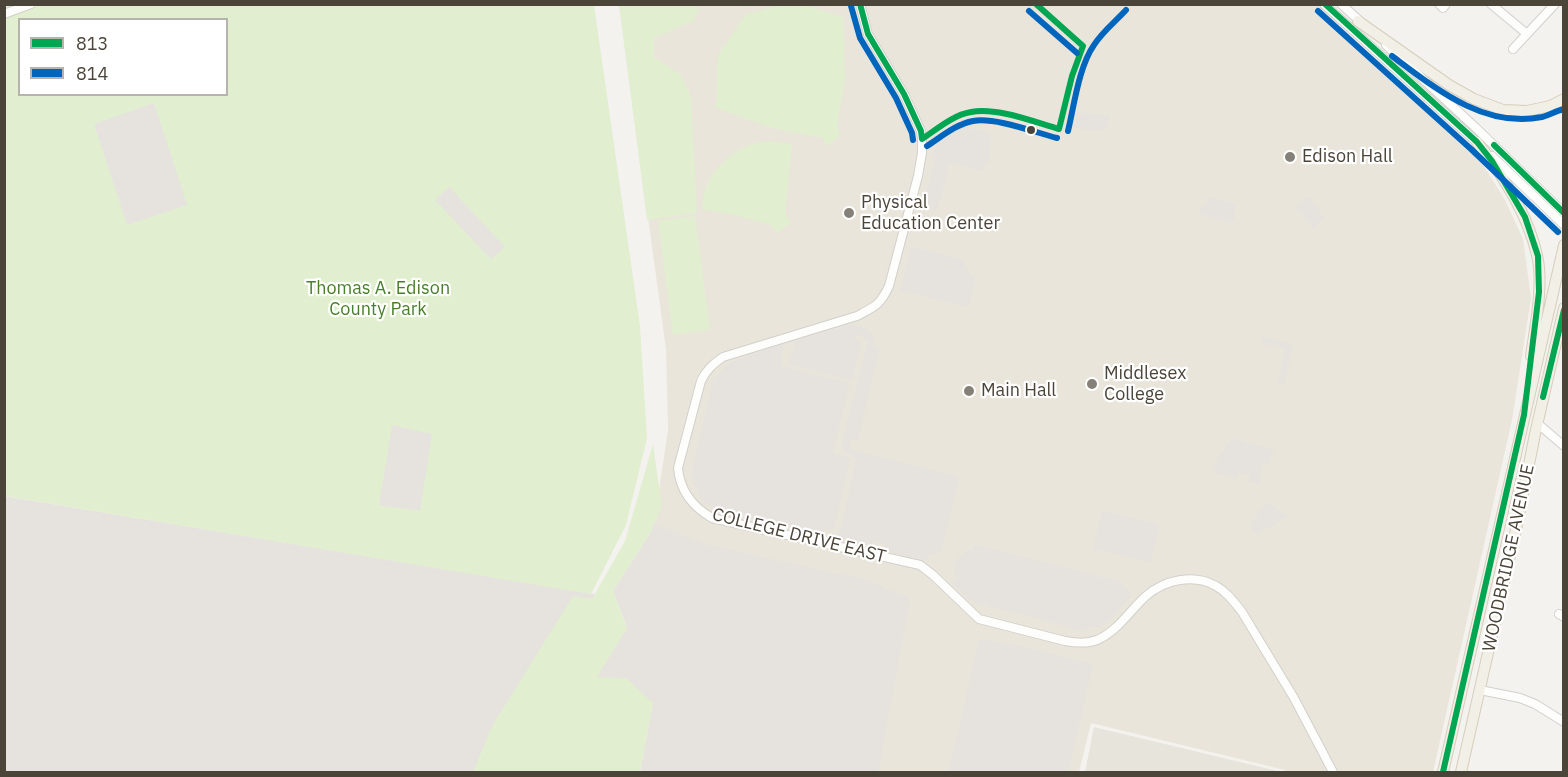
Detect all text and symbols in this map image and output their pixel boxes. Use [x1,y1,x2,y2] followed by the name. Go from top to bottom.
[18,18,228,96] legend
[76,32,108,55] text: 813
[76,62,108,85] text: 814
[1025,124,1037,136] unlabelled marker
[1302,146,1393,168] place label: Edison Hall
[1283,150,1297,164] marker: Edison Hall
[861,192,1000,234] place label: Physical Education Center
[842,206,856,220] marker: Physical Education Center
[306,278,450,320] park label: Thomas A. Edison County Park
[1104,363,1186,406] place label: Middlesex College
[1085,377,1099,391] marker: Middlesex College
[981,380,1056,402] place label: Main Hall
[962,384,976,398] marker: Main Hall
[1479,462,1539,654] street label: WOODBRIDGE AVENUE
[710,504,888,568] street label: COLLEGE DRIVE EAST

